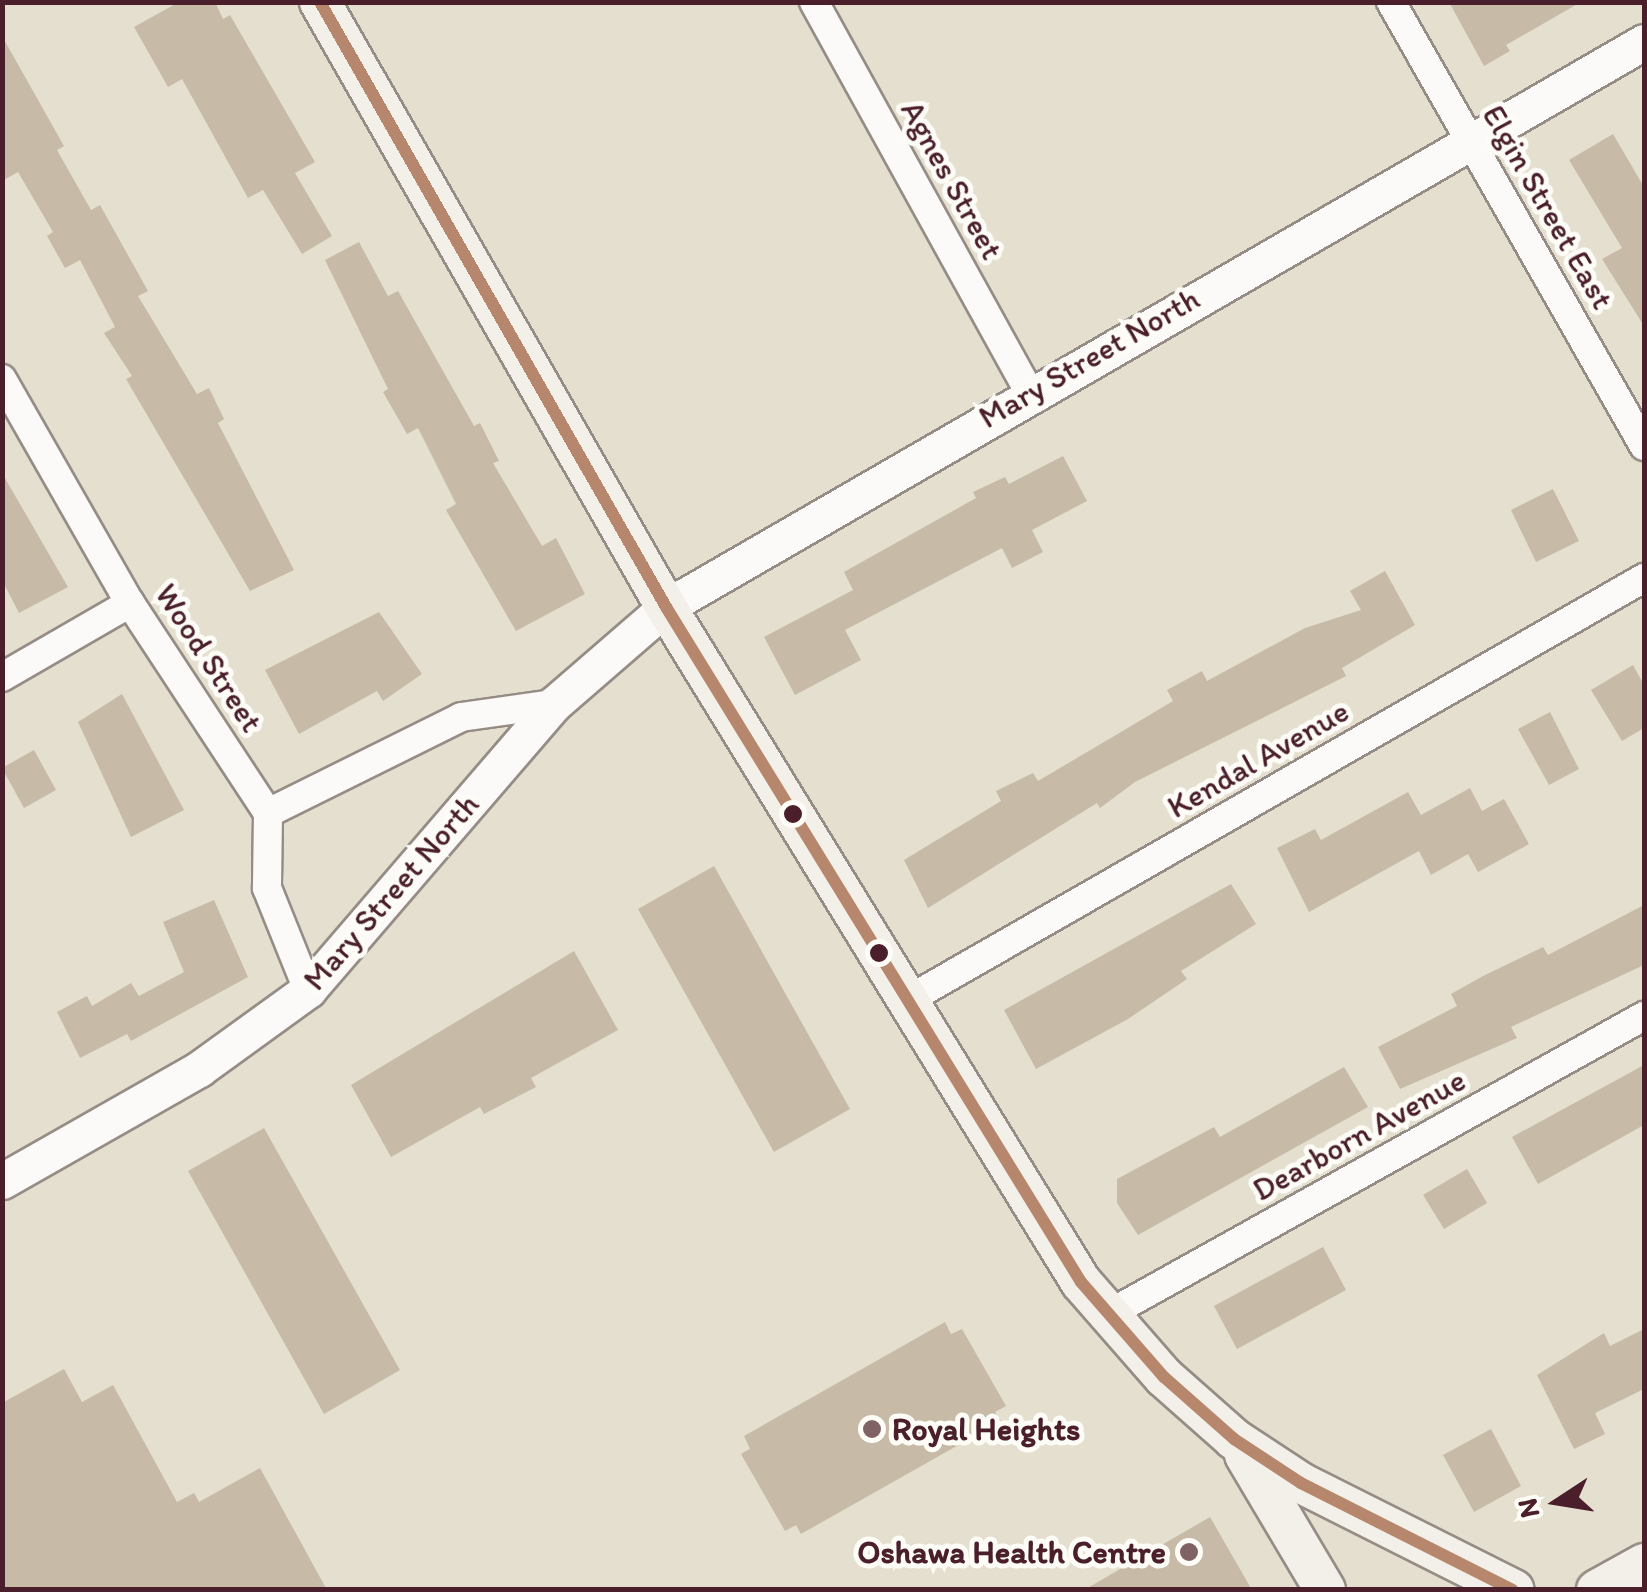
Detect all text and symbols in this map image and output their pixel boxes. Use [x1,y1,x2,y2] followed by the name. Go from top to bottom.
[893,94,1011,266] street label: Agnes Street
[1474,98,1622,316] street label: Elgin Street East
[972,279,1206,437] street label: Mary Street North
[147,577,271,739] street label: Wood Street
[1161,692,1355,826] street label: Kendal Avenue
[295,786,487,998] street label: Mary Street North
[783,804,803,824] unlabelled marker
[869,943,889,963] unlabelled marker
[1247,1061,1471,1209] street label: Dearborn Avenue
[892,1410,1079,1448] place label: Royal Heights
[861,1418,883,1440] marker: Royal Heights
[1507,1452,1607,1552] north arrow
[1509,1495,1546,1521] text: N
[859,1533,1166,1571] place label: Oshawa Health Centre
[1176,1539,1202,1565] marker: Oshawa Health Centre

